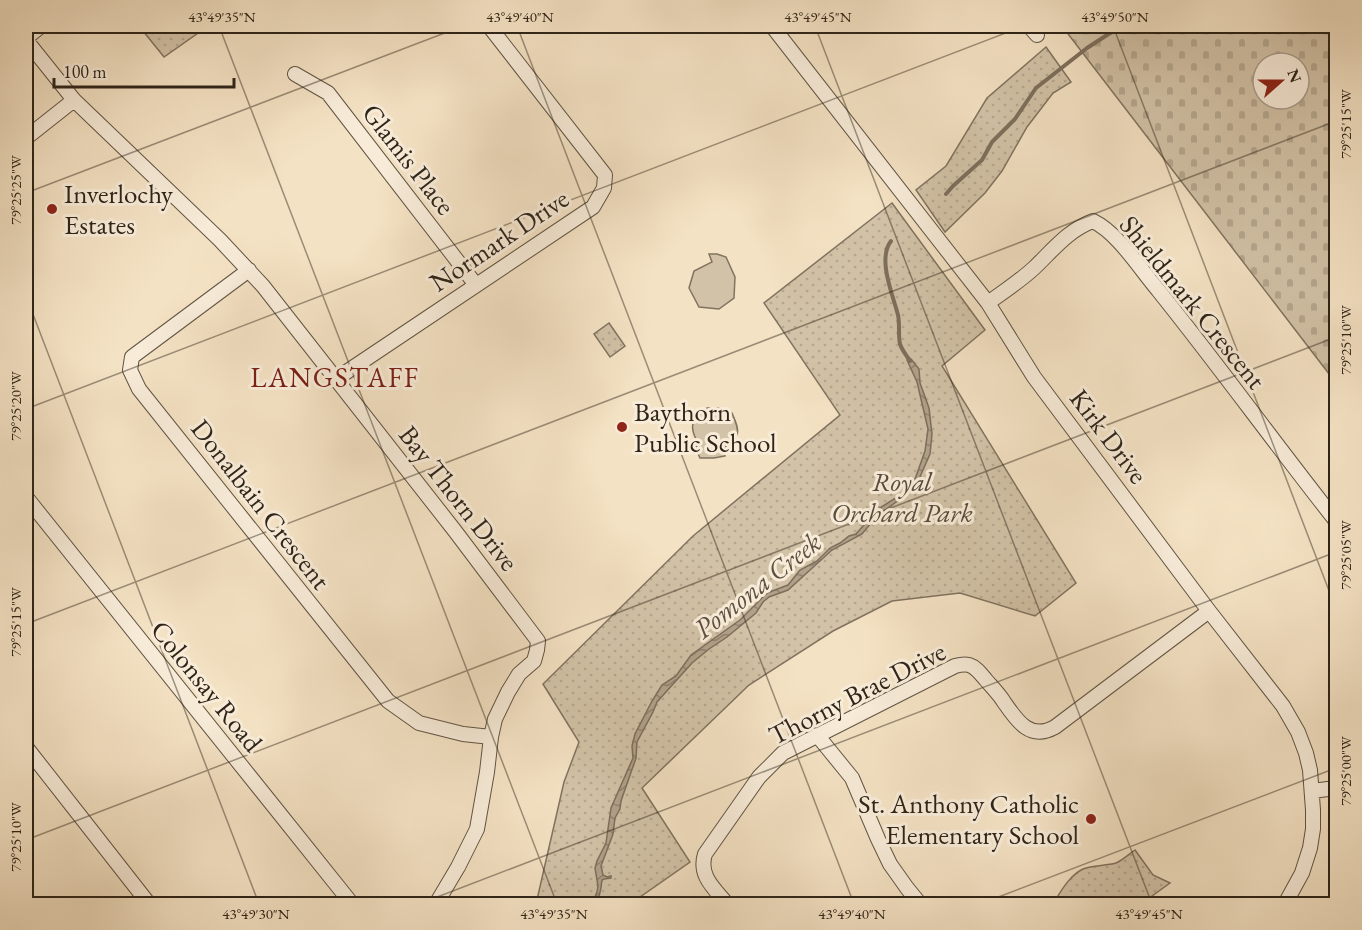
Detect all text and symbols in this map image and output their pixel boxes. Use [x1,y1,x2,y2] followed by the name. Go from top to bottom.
[188,7,256,26] text: 43°49'35"N
[486,7,554,26] text: 43°49'40"N
[784,7,852,26] text: 43°49'45"N
[1081,7,1149,26] text: 43°49'50"N
[54,51,234,89] scale bar
[1251,51,1311,111] north arrow
[63,60,107,83] text: 100 m
[1282,66,1307,86] text: N
[1336,89,1355,159] text: 79°25'15"W
[355,96,463,222] street label: Glamis Place
[6,155,25,225] text: 79°25'25"W
[64,176,173,242] place label: Inverlochy Estates
[423,181,575,299] street label: Normark Drive
[45,202,59,216] marker: Inverlochy Estates
[1112,208,1274,396] street label: Shieldmark Crescent
[1336,305,1355,375] text: 79°25'10"W
[250,359,420,395] district label: LANGSTAFF
[6,371,25,441] text: 79°25'20"W
[1062,382,1156,490] street label: Kirk Drive
[634,394,776,460] place label: Baythorn Public School
[184,412,339,597] street label: Donalbain Crescent
[391,418,527,578] street label: Bay Thorn Drive
[615,420,629,434] marker: Baythorn Public School
[831,464,973,530] park label: Royal Orchard Park
[1336,520,1355,590] text: 79°25'05"W
[686,524,828,646] water label: Pomona Creek
[6,587,25,657] text: 79°25'15"W
[143,613,271,759] street label: Colonsay Road
[763,633,951,753] street label: Thorny Brae Drive
[1336,736,1355,806] text: 79°25'00"W
[858,786,1079,852] place label: St. Anthony Catholic Elementary School
[6,802,25,872] text: 79°25'10"W
[1084,812,1098,826] marker: St. Anthony Catholic Elementary School
[222,904,290,923] text: 43°49'30"N
[520,904,588,923] text: 43°49'35"N
[818,904,886,923] text: 43°49'40"N
[1115,904,1183,923] text: 43°49'45"N

